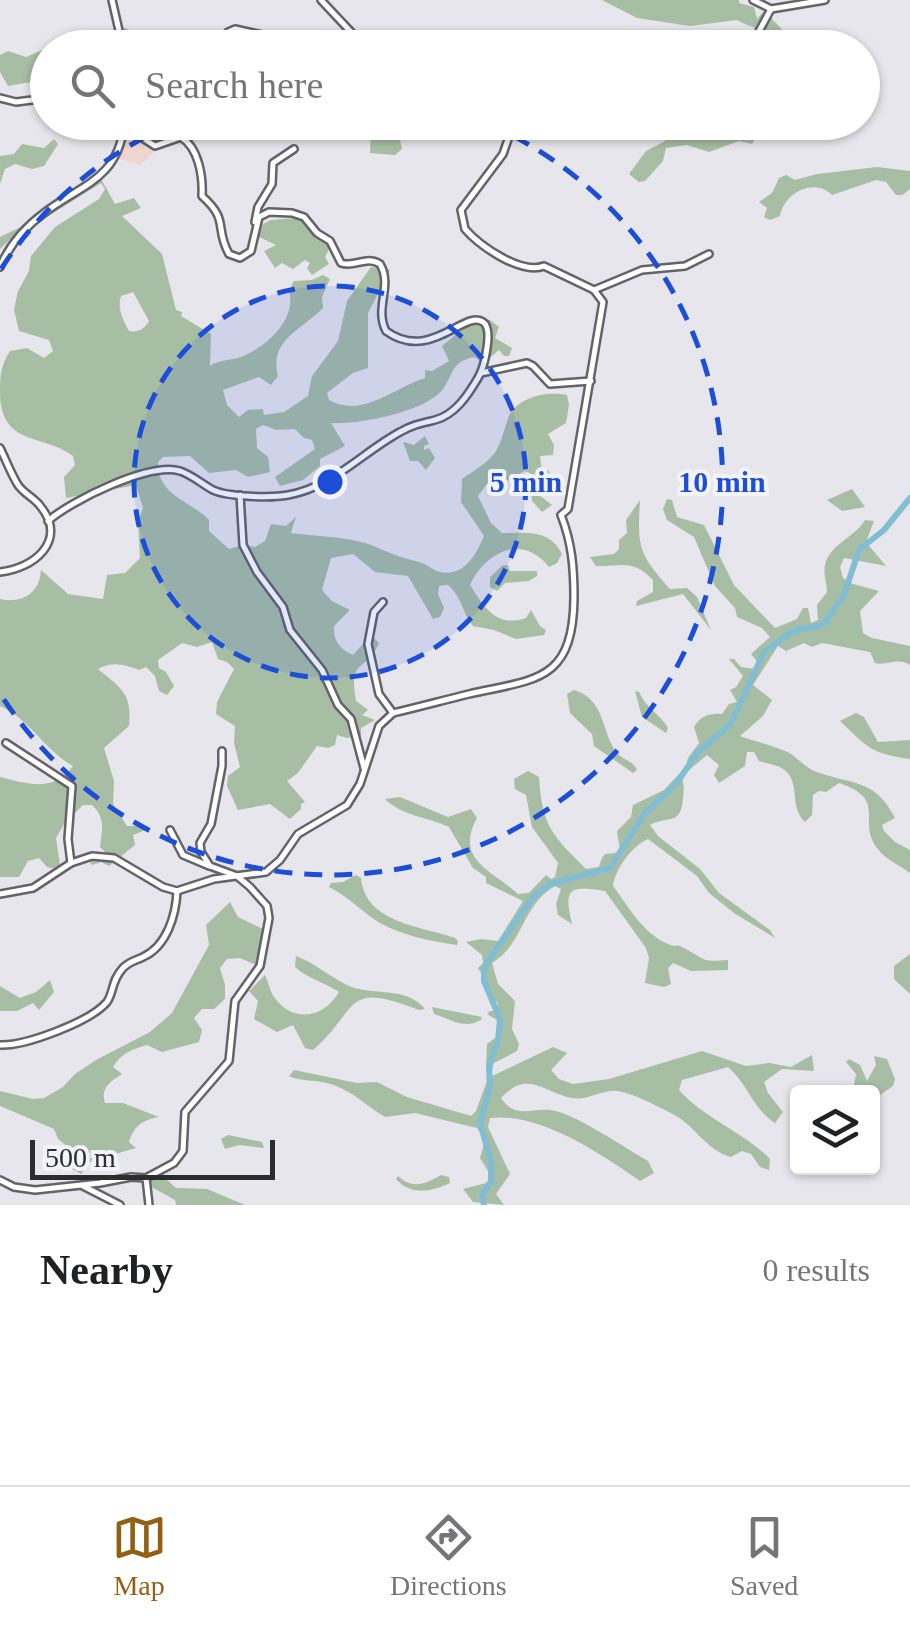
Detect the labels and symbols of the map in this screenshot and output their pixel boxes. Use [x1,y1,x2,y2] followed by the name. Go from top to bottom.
[312,464,348,500] centre of rings
[490,465,563,498] text: 5 min
[678,465,766,498] text: 10 min
[30,1135,275,1180] scale bar

